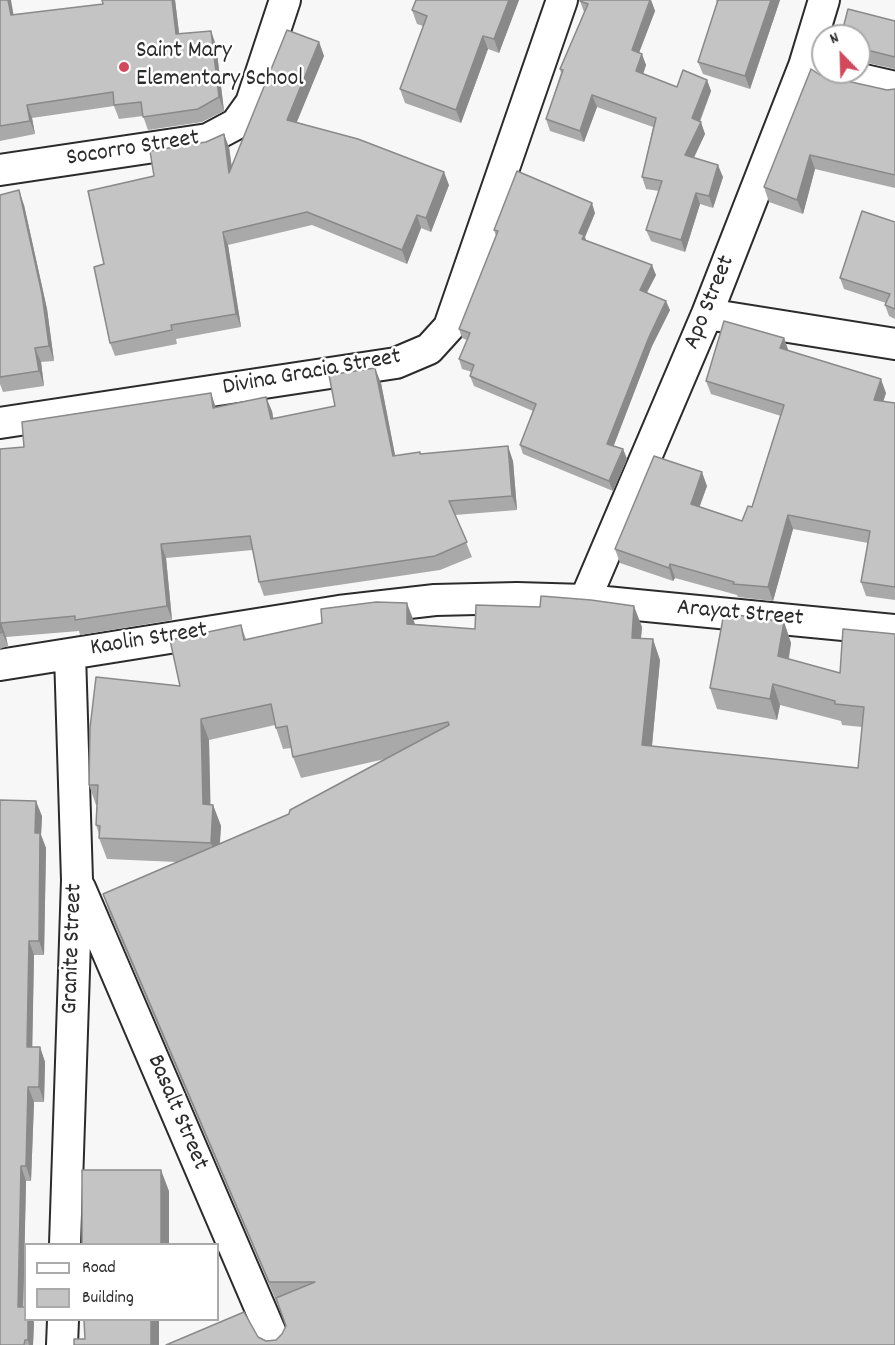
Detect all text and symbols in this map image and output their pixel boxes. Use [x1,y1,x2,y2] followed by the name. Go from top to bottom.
[811,24,871,84] north arrow
[826,27,843,51] text: N
[136,39,304,95] place label: Saint Mary Elementary School
[117,60,131,74] marker: Saint Mary Elementary School
[65,125,201,175] street label: Socorro Street
[679,252,743,354] street label: Apo Street
[221,344,403,404] street label: Divina Gracia Street
[676,595,804,635] street label: Arayat Street
[88,618,210,664] street label: Kaolin Street
[57,883,91,1015] street label: Granite Street
[139,1051,213,1175] street label: Basalt Street
[24,1243,219,1321] legend
[82,1256,116,1281] text: Road
[82,1286,134,1311] text: Building

